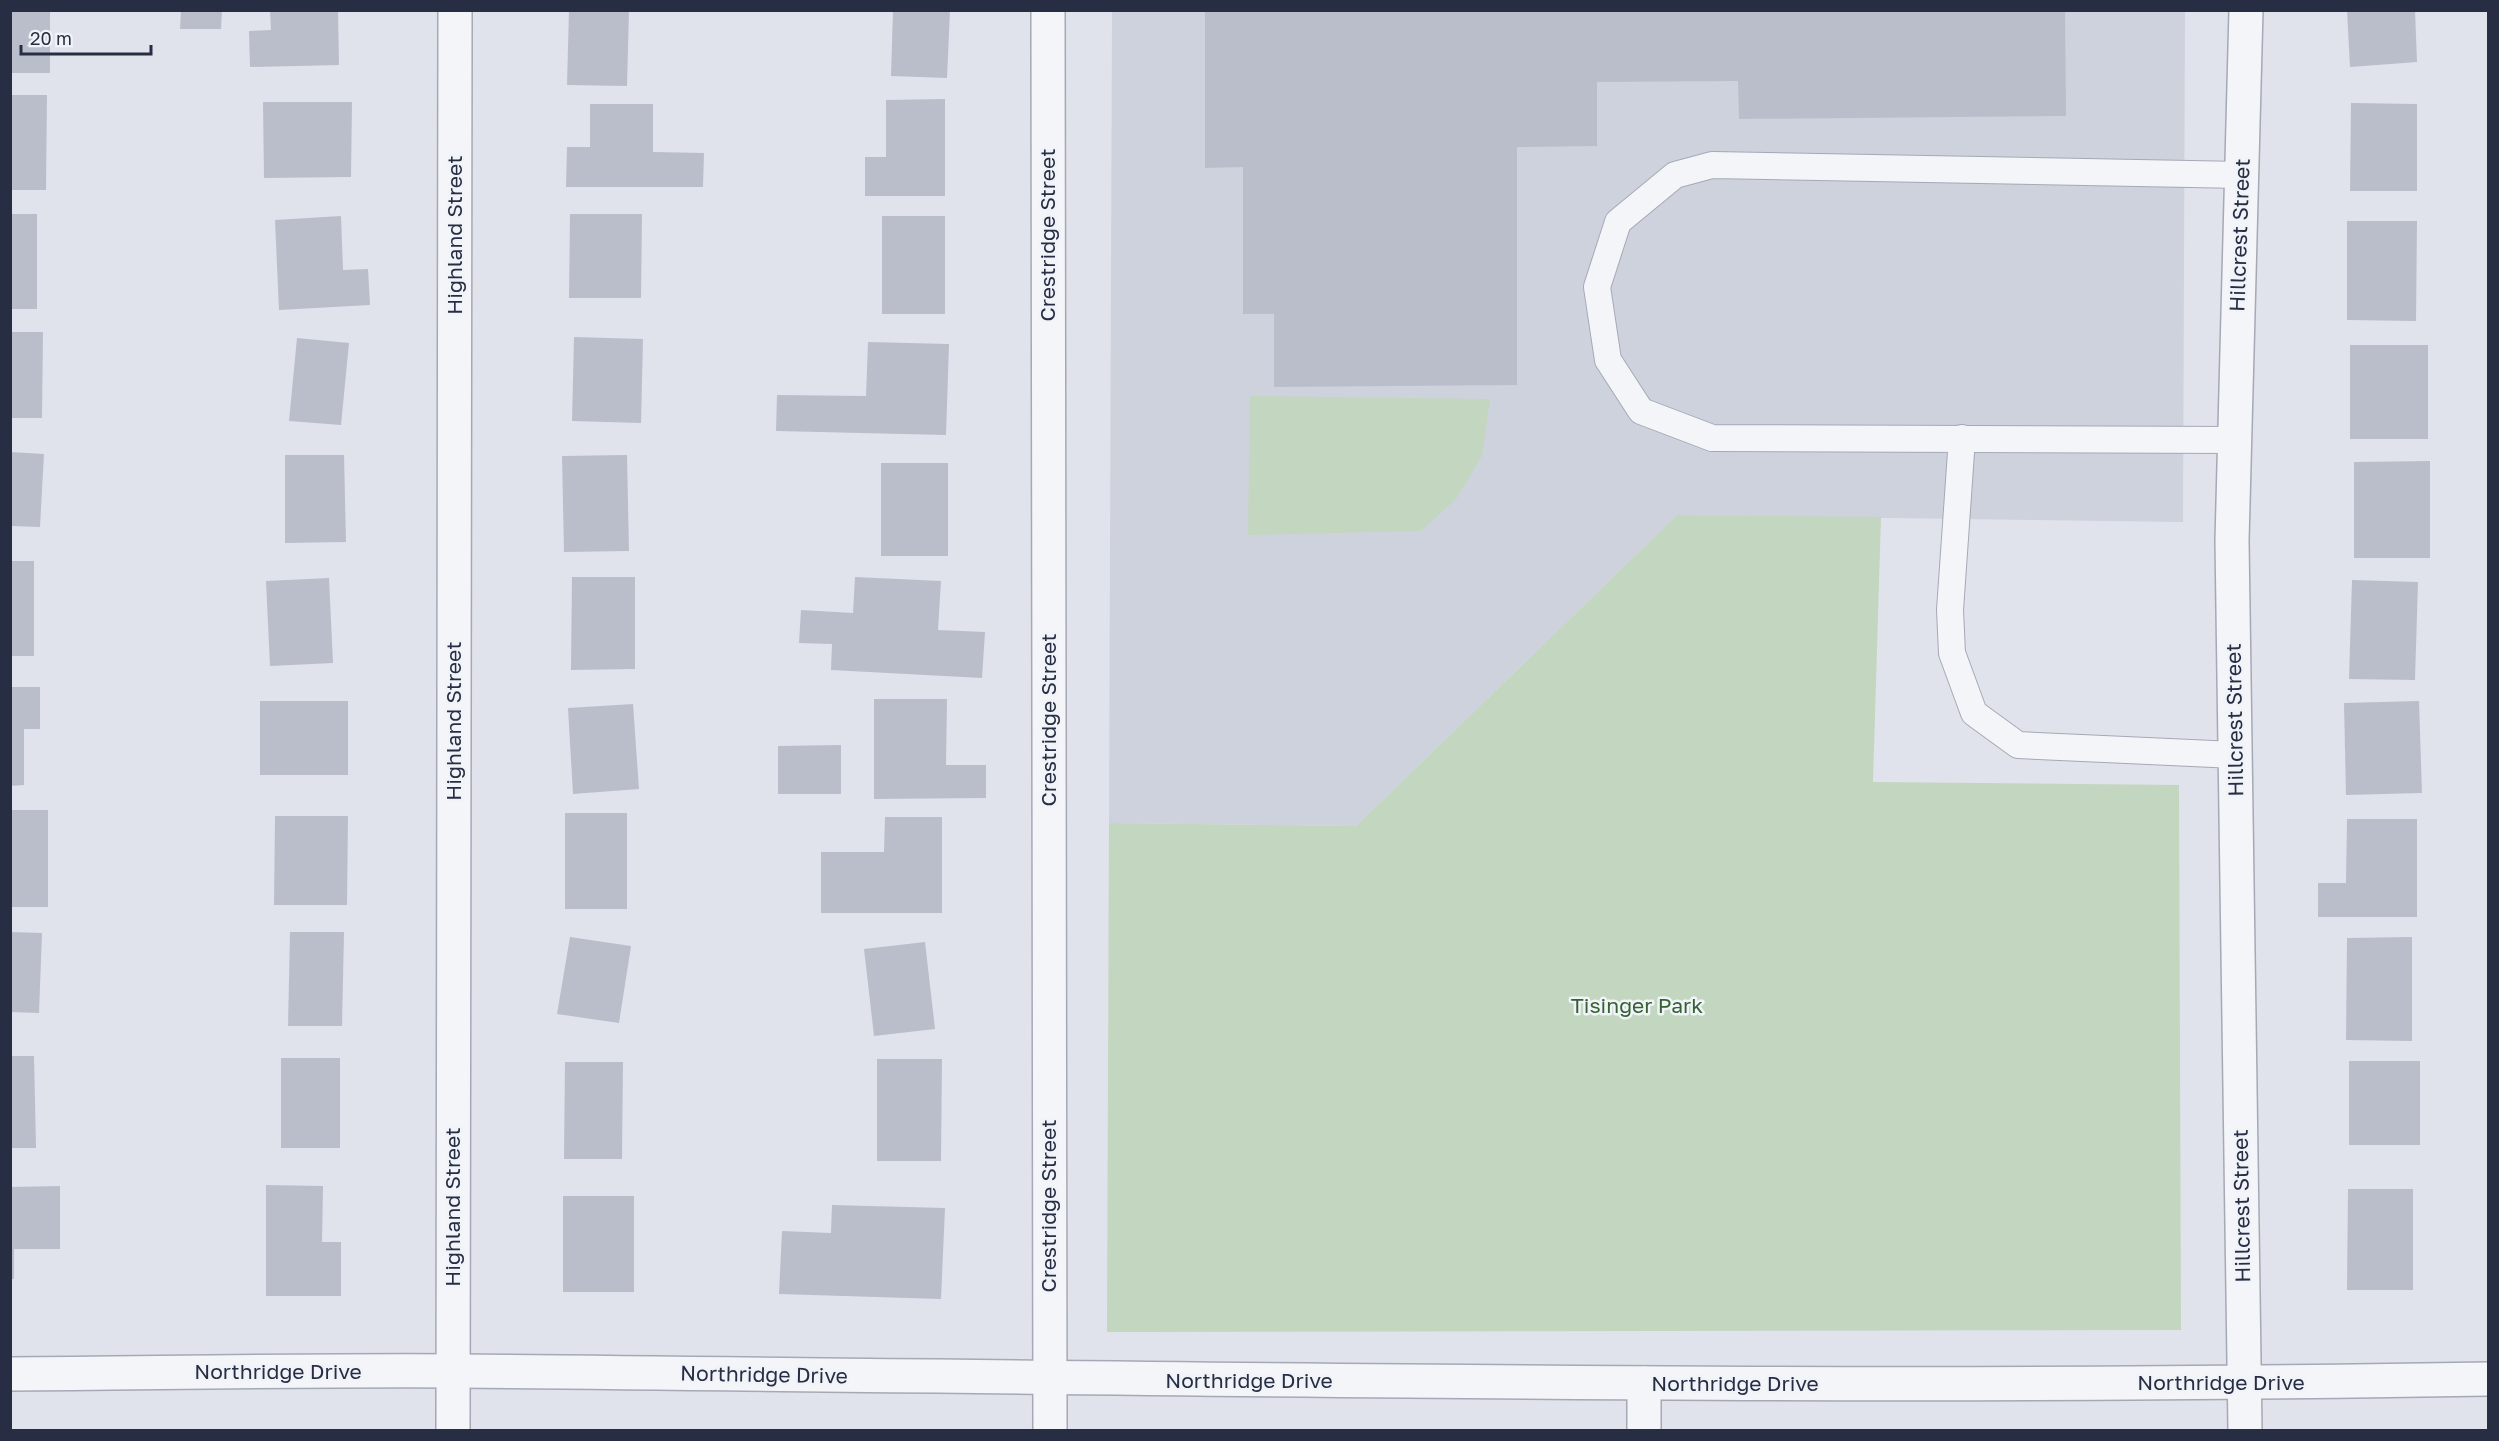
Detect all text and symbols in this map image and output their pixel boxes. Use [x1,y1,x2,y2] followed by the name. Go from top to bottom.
[21,18,152,56] scale bar
[30,27,72,49] text: 20 m
[1034,148,1060,322] street label: Crestridge Street
[441,155,467,315] street label: Highland Street
[2223,158,2255,312] street label: Hillcrest Street
[1035,633,1061,807] street label: Crestridge Street
[440,641,466,801] street label: Highland Street
[2220,643,2248,797] street label: Hillcrest Street
[1571,992,1703,1018] park label: Tisinger Park
[1035,1119,1061,1293] street label: Crestridge Street
[439,1127,465,1287] street label: Highland Street
[2227,1129,2255,1283] street label: Hillcrest Street
[194,1358,362,1384] street label: Northridge Drive
[680,1360,848,1388] street label: Northridge Drive
[1165,1367,1333,1393] street label: Northridge Drive
[2137,1369,2305,1395] street label: Northridge Drive
[1651,1370,1819,1396] street label: Northridge Drive

